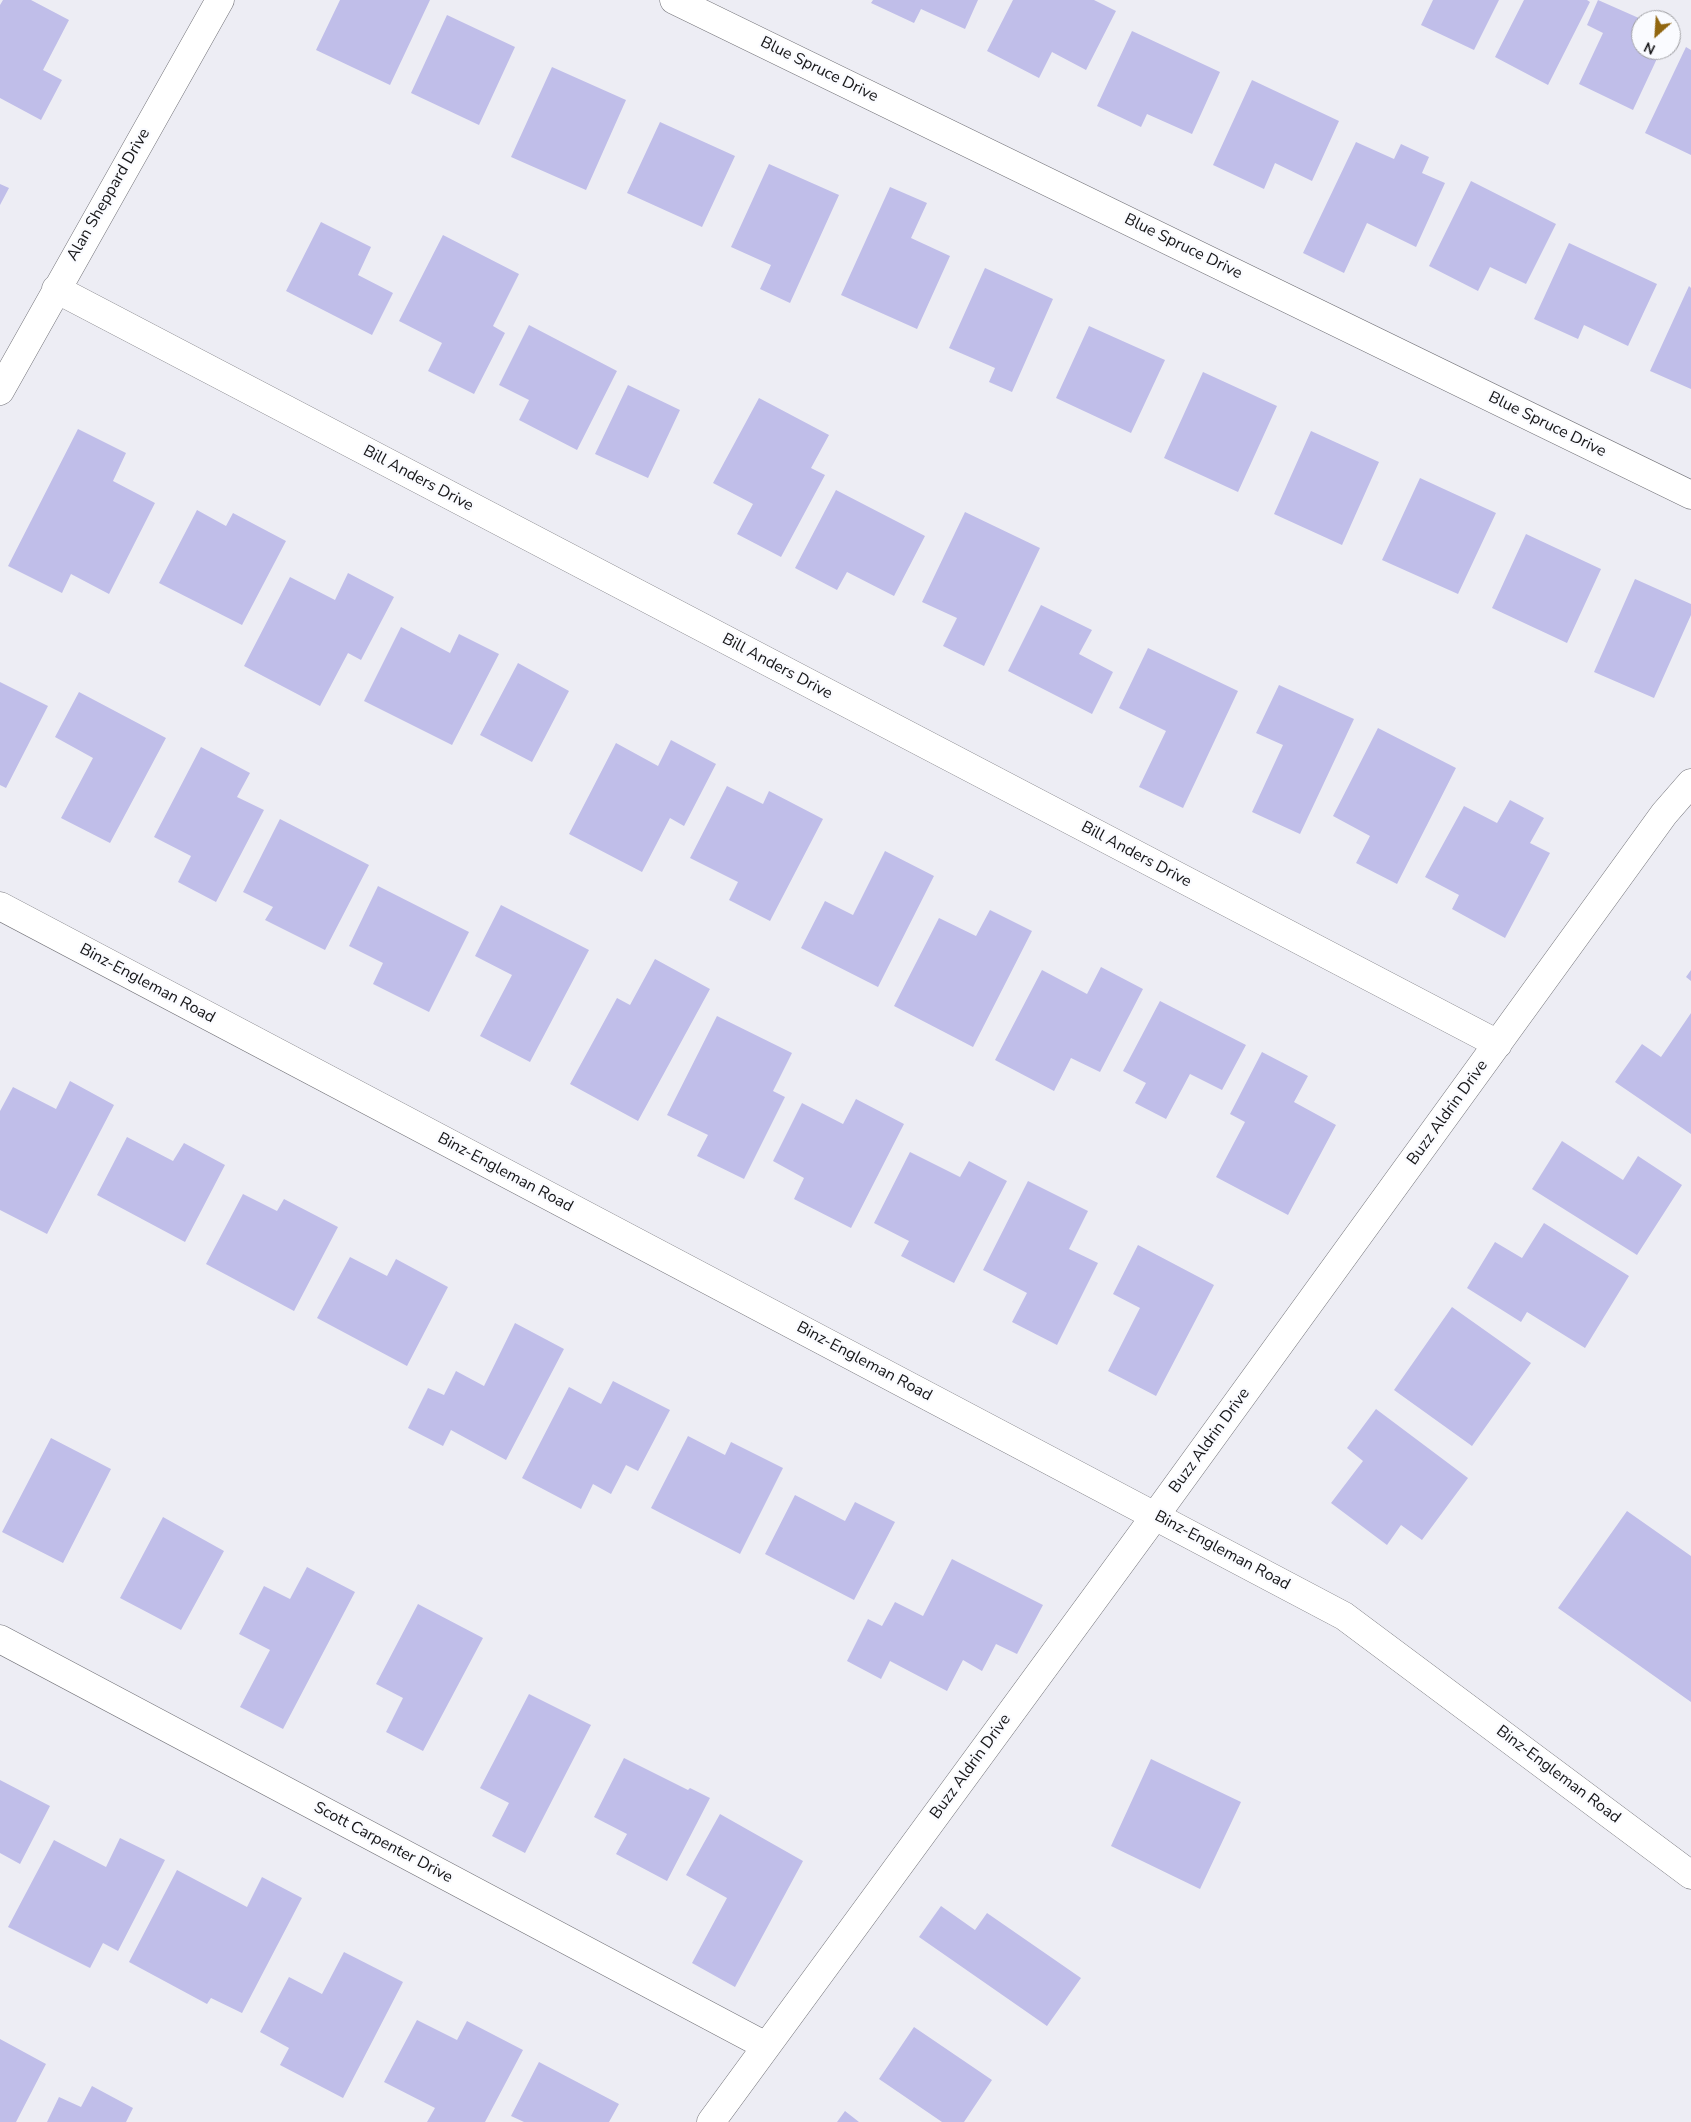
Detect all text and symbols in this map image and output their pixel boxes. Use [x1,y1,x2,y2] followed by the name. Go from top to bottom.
[1631,10,1681,60] north arrow
[757,33,881,107] street label: Blue Spruce Drive
[1641,37,1659,59] text: N
[63,125,155,265] street label: Alan Sheppard Drive
[1121,210,1245,284] street label: Blue Spruce Drive
[1485,388,1609,462] street label: Blue Spruce Drive
[360,442,476,516] street label: Bill Anders Drive
[719,630,835,704] street label: Bill Anders Drive
[1078,818,1194,892] street label: Bill Anders Drive
[76,940,218,1028] street label: Binz-Engleman Road
[1404,1057,1492,1169] street label: Buzz Aldrin Drive
[434,1129,576,1217] street label: Binz-Engleman Road
[793,1318,935,1406] street label: Binz-Engleman Road
[1166,1385,1254,1497] street label: Buzz Aldrin Drive
[1151,1507,1293,1595] street label: Binz-Engleman Road
[927,1711,1015,1823] street label: Buzz Aldrin Drive
[1492,1722,1624,1828] street label: Binz-Engleman Road
[310,1798,456,1888] street label: Scott Carpenter Drive

